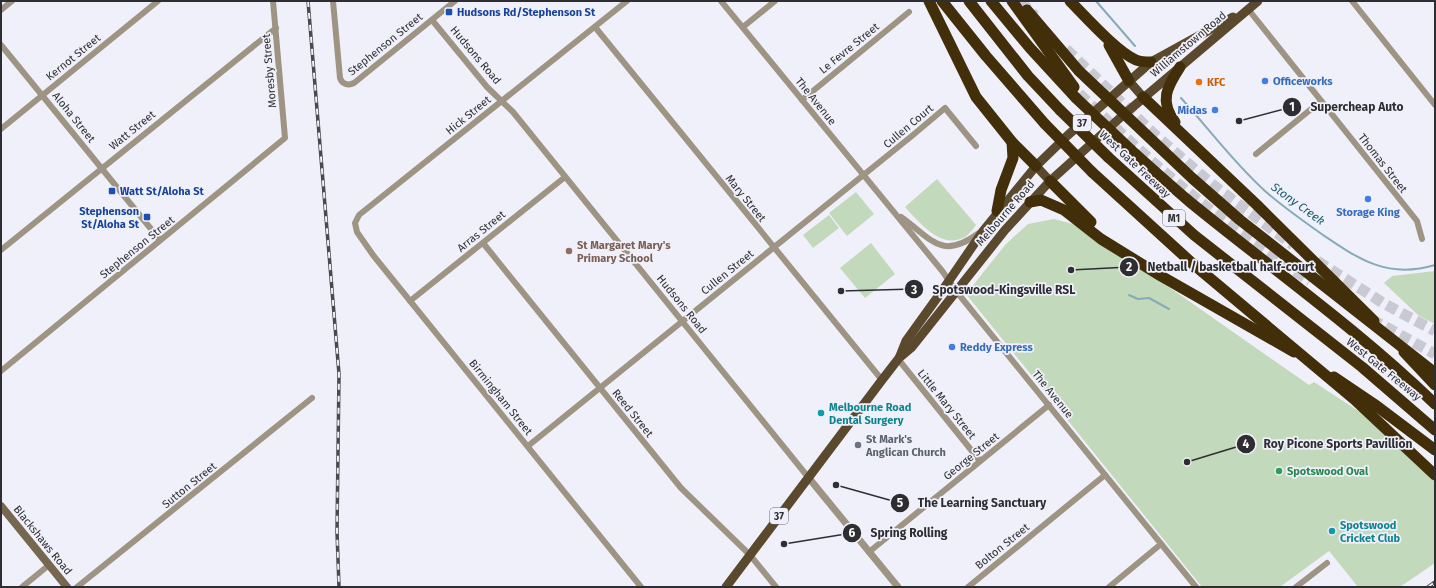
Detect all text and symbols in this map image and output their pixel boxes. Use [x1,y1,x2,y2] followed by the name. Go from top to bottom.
[457,6,596,19] place label: Hudsons Rd/Stephenson St
[444,7,454,17] marker: Hudsons Rd/Stephenson St
[1148,9,1229,80] street label: Williamstown Road
[345,10,425,78] street label: Stephenson Street
[817,20,882,76] street label: Le Fevre Street
[448,24,504,87] street label: Hudsons Road
[44,32,103,83] street label: Kernot Street
[260,33,279,109] street label: Moresby Street
[792,75,839,128] street label: The Avenue
[1273,75,1333,88] place label: Officeworks
[1207,76,1226,89] place label: KFC
[1260,76,1270,86] marker: Officeworks
[1194,77,1204,87] marker: KFC
[49,89,98,145] street label: Aloha Street
[443,93,493,138] street label: Hick Street
[1282,95,1411,119] callout: Supercheap Auto
[1289,100,1295,114] text: 1
[1310,100,1404,114] text: Supercheap Auto
[881,102,936,151] street label: Cullen Court
[1177,104,1208,117] place label: Midas
[1210,105,1220,115] marker: Midas
[107,108,158,153] street label: Watt Street
[1073,115,1091,131] road number: 37
[1096,128,1173,201] street label: West Gate Freeway
[1355,131,1410,196] street label: Thomas Street
[723,172,769,225] street label: Mary Street
[974,178,1037,249] street label: Melbourne Road
[1268,179,1328,228] water label: Stony Creek
[120,185,205,198] place label: Watt St/Aloha St
[107,186,117,196] marker: Watt St/Aloha St
[1363,194,1373,204] marker: Storage King
[79,205,140,231] place label: Stephenson St/Aloha St
[1336,206,1401,219] place label: Storage King
[455,208,508,255] street label: Arras Street
[1163,210,1185,226] road number: M1
[142,212,152,222] marker: Stephenson St/Aloha St
[97,213,177,281] street label: Stephenson Street
[577,239,671,265] place label: St Margaret Mary's Primary School
[564,246,574,256] marker: St Margaret Mary's Primary School
[698,247,756,298] street label: Cullen Street
[1119,255,1322,279] callout: Netball / basketball half-court
[1126,260,1132,274] text: 2
[1148,260,1315,274] text: Netball / basketball half-court
[654,272,709,336] street label: Hudsons Road
[904,277,1083,301] callout: Spotswood-Kingsville RSL
[910,283,917,297] text: 3
[933,283,1075,297] text: Spotswood-Kingsville RSL
[1344,335,1424,404] street label: West Gate Freeway
[960,341,1034,354] place label: Reddy Express
[947,342,957,352] marker: Reddy Express
[466,357,535,438] street label: Birmingham Street
[915,367,979,442] street label: Little Mary Street
[1029,368,1076,421] street label: The Avenue
[609,387,656,440] street label: Reed Street
[829,401,911,427] place label: Melbourne Road Dental Surgery
[816,408,826,418] marker: Melbourne Road Dental Surgery
[941,430,1002,483] street label: George Street
[1236,432,1421,456] callout: Roy Picone Sports Pavillion
[865,433,946,459] place label: St Mark's Anglican Church
[1243,437,1250,451] text: 4
[1264,437,1412,451] text: Roy Picone Sports Pavillion
[853,440,863,450] marker: St Mark's Anglican Church
[160,460,219,511] street label: Sutton Street
[1287,465,1369,478] place label: Spotswood Oval
[1274,466,1284,476] marker: Spotswood Oval
[890,491,1054,515] callout: The Learning Sanctuary
[897,496,904,510] text: 5
[918,496,1047,510] text: The Learning Sanctuary
[11,503,75,578] street label: Blackshaws Road
[770,508,788,524] road number: 37
[1340,519,1401,545] place label: Spotswood Cricket Club
[842,521,955,545] callout: Spring Rolling
[973,521,1032,572] street label: Bolton Street
[849,526,856,540] text: 6
[871,526,948,540] text: Spring Rolling
[1327,526,1337,536] marker: Spotswood Cricket Club

